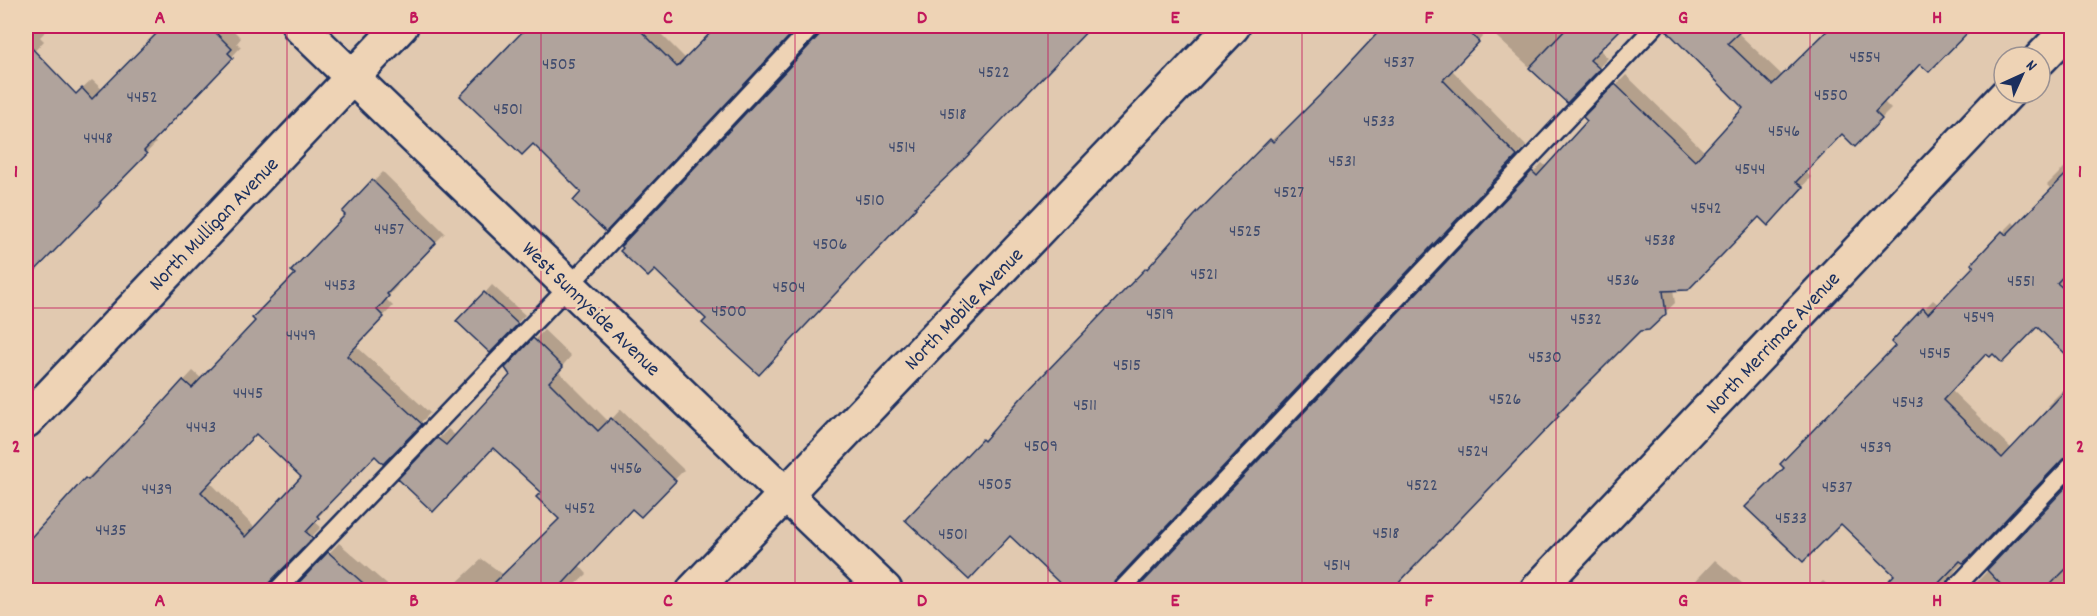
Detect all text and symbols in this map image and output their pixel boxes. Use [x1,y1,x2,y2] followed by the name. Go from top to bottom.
[155,5,166,33] text: A
[409,5,419,33] text: B
[663,5,673,33] text: C
[917,5,928,33] text: D
[1170,5,1180,33] text: E
[1425,5,1435,33] text: F
[1678,5,1688,33] text: G
[1932,5,1942,33] text: H
[1992,45,2052,105] north arrow
[1849,46,1881,71] house number: 4554
[1384,51,1414,76] house number: 4537
[542,53,576,78] house number: 4505
[2020,55,2042,77] text: N
[978,61,1010,86] house number: 4522
[1814,84,1848,109] house number: 4550
[126,86,158,111] house number: 4452
[493,98,523,123] house number: 4501
[940,103,966,128] house number: 4518
[1363,110,1395,135] house number: 4533
[1768,120,1800,145] house number: 4546
[83,127,113,152] house number: 4448
[888,136,916,161] house number: 4514
[1328,150,1356,175] house number: 4531
[143,151,287,299] street label: North Mulligan Avenue
[1735,158,1765,183] house number: 4544
[14,159,18,187] text: 1
[2078,159,2082,187] text: 1
[1274,181,1304,206] house number: 4527
[855,189,885,214] house number: 4510
[1690,197,1722,222] house number: 4542
[374,218,404,243] house number: 4457
[1229,220,1261,245] house number: 4525
[1644,229,1676,254] house number: 4538
[813,233,847,258] house number: 4506
[514,236,666,384] street label: West Sunnyside Avenue
[899,242,1032,378] street label: North Mobile Avenue
[1190,263,1218,288] house number: 4521
[1700,266,1848,422] street label: North Merrimac Avenue
[1607,269,1639,294] house number: 4536
[2007,270,2035,295] house number: 4551
[324,274,356,299] house number: 4453
[772,276,806,301] house number: 4504
[711,300,747,325] house number: 4500
[1146,303,1174,328] house number: 4519
[1963,306,1995,331] house number: 4549
[1570,308,1602,333] house number: 4532
[286,324,316,349] house number: 4449
[1919,342,1951,367] house number: 4545
[1528,346,1562,371] house number: 4530
[1113,354,1141,379] house number: 4515
[233,382,263,407] house number: 4445
[1489,388,1521,413] house number: 4526
[1892,391,1924,416] house number: 4543
[1073,394,1097,419] house number: 4511
[186,416,216,441] house number: 4443
[12,434,20,462] text: 2
[2076,434,2084,462] text: 2
[1024,435,1058,460] house number: 4509
[1860,436,1892,461] house number: 4539
[1457,440,1489,465] house number: 4524
[610,457,642,482] house number: 4456
[978,473,1012,498] house number: 4505
[1406,474,1438,499] house number: 4522
[1822,476,1852,501] house number: 4537
[141,478,173,503] house number: 4439
[564,497,596,522] house number: 4452
[1775,507,1807,532] house number: 4533
[95,519,127,544] house number: 4435
[1373,522,1399,547] house number: 4518
[938,523,968,548] house number: 4501
[1323,554,1351,579] house number: 4514
[155,588,166,616] text: A
[409,588,419,616] text: B
[663,588,673,616] text: C
[917,588,928,616] text: D
[1170,588,1180,616] text: E
[1425,588,1435,616] text: F
[1678,588,1688,616] text: G
[1932,588,1942,616] text: H

